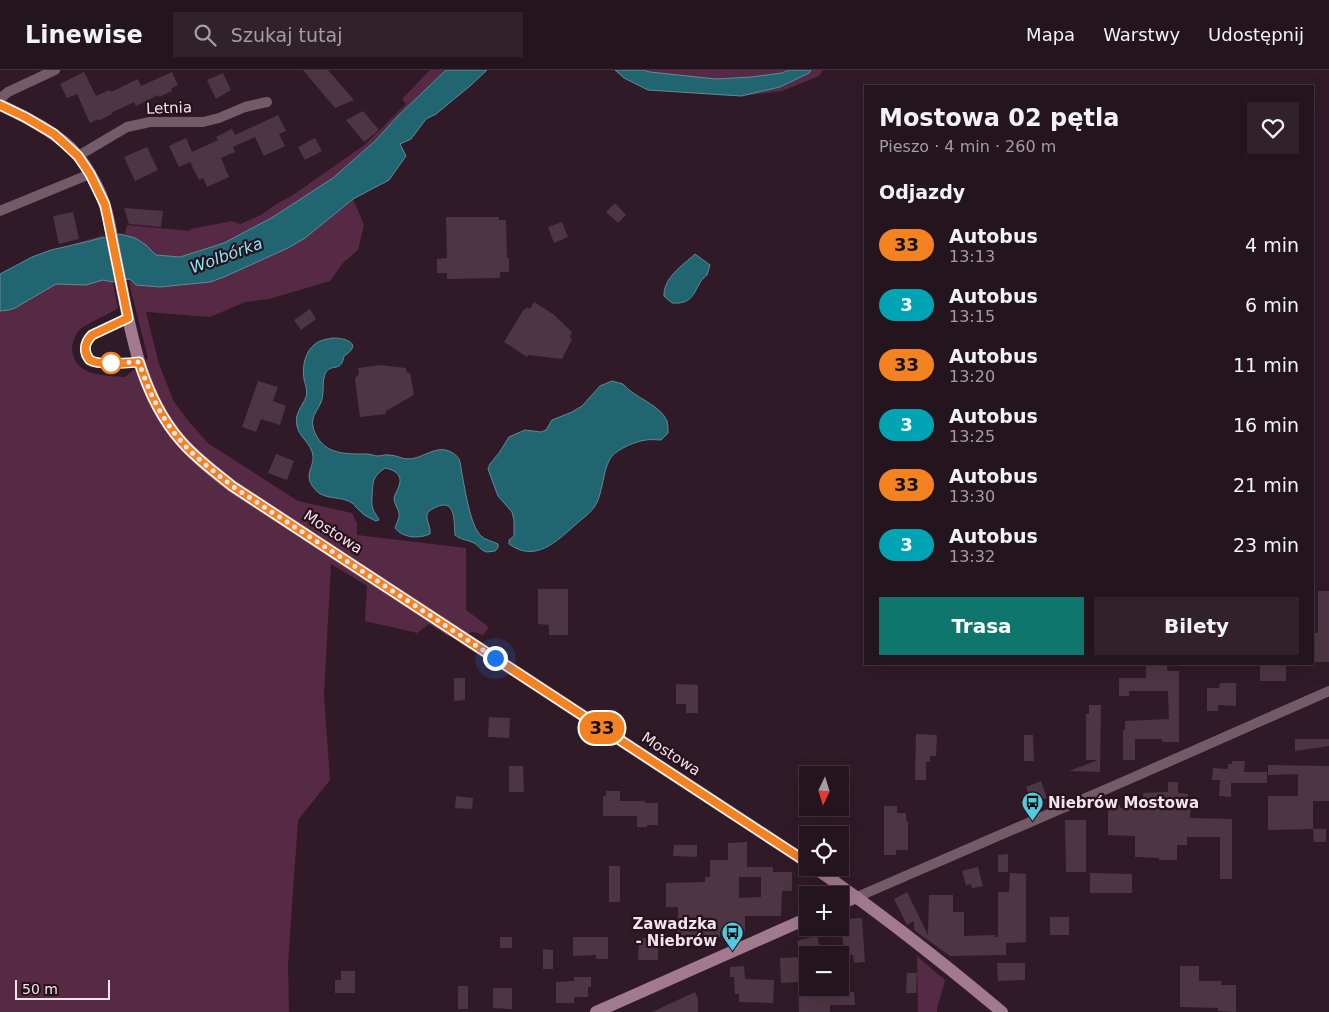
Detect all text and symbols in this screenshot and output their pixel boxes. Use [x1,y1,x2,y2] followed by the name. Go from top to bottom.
[173,12,523,57] search box
[25,21,143,49] text: Linewise
[191,21,219,49] icon: search
[231,24,342,46] text: Szukaj tutaj
[1026,24,1075,45] text: Mapa
[1103,24,1180,45] text: Warstwy
[1208,24,1304,45] text: Udostępnij
[146,98,192,118] street label: Letnia
[1247,102,1299,154] button: heart
[879,104,1119,132] text: Mostowa 02 pętla
[879,137,1056,156] text: Pieszo · 4 min · 260 m
[879,181,965,203] text: Odjazdy
[949,225,1038,247] text: Autobus
[187,234,265,277] water label: Wolbórka
[894,234,919,255] text: 33
[1245,234,1299,256] text: 4 min
[949,247,995,266] text: 13:13
[949,285,1038,307] text: Autobus
[900,294,913,315] text: 3
[1245,294,1299,316] text: 6 min
[949,307,995,326] text: 13:15
[949,345,1038,367] text: Autobus
[100,352,122,374] unlabelled marker
[894,354,919,375] text: 33
[1233,354,1299,376] text: 11 min
[949,367,995,386] text: 13:20
[949,405,1038,427] text: Autobus
[900,414,913,435] text: 3
[1233,414,1299,436] text: 16 min
[949,427,995,446] text: 13:25
[949,465,1038,487] text: Autobus
[894,474,919,495] text: 33
[1233,474,1299,496] text: 21 min
[949,487,995,506] text: 13:30
[300,506,366,558] street label: Mostowa
[949,525,1038,547] text: Autobus
[900,534,913,555] text: 3
[1233,534,1299,556] text: 23 min
[949,547,995,566] text: 13:32
[879,597,1084,655] button: Trasa
[1094,597,1299,655] button: Bilety
[483,646,508,671] your location
[580,712,624,744] line badge: 33
[589,717,615,738] text: 33
[638,728,704,780] street label: Mostowa
[799,766,849,816] north arrow
[799,766,849,996] map controls
[1020,791,1044,822] bus stop icon: Niebrów Mostowa
[1048,794,1199,812] place label: Niebrów Mostowa
[799,826,849,876] button: locate
[799,886,849,936] button: +
[632,915,717,950] place label: Zawadzka - Niebrów
[721,921,745,952] bus stop icon: Zawadzka - Niebrów
[799,946,849,996] button: −
[15,977,110,1000] scale bar
[22,981,58,997] text: 50 m

